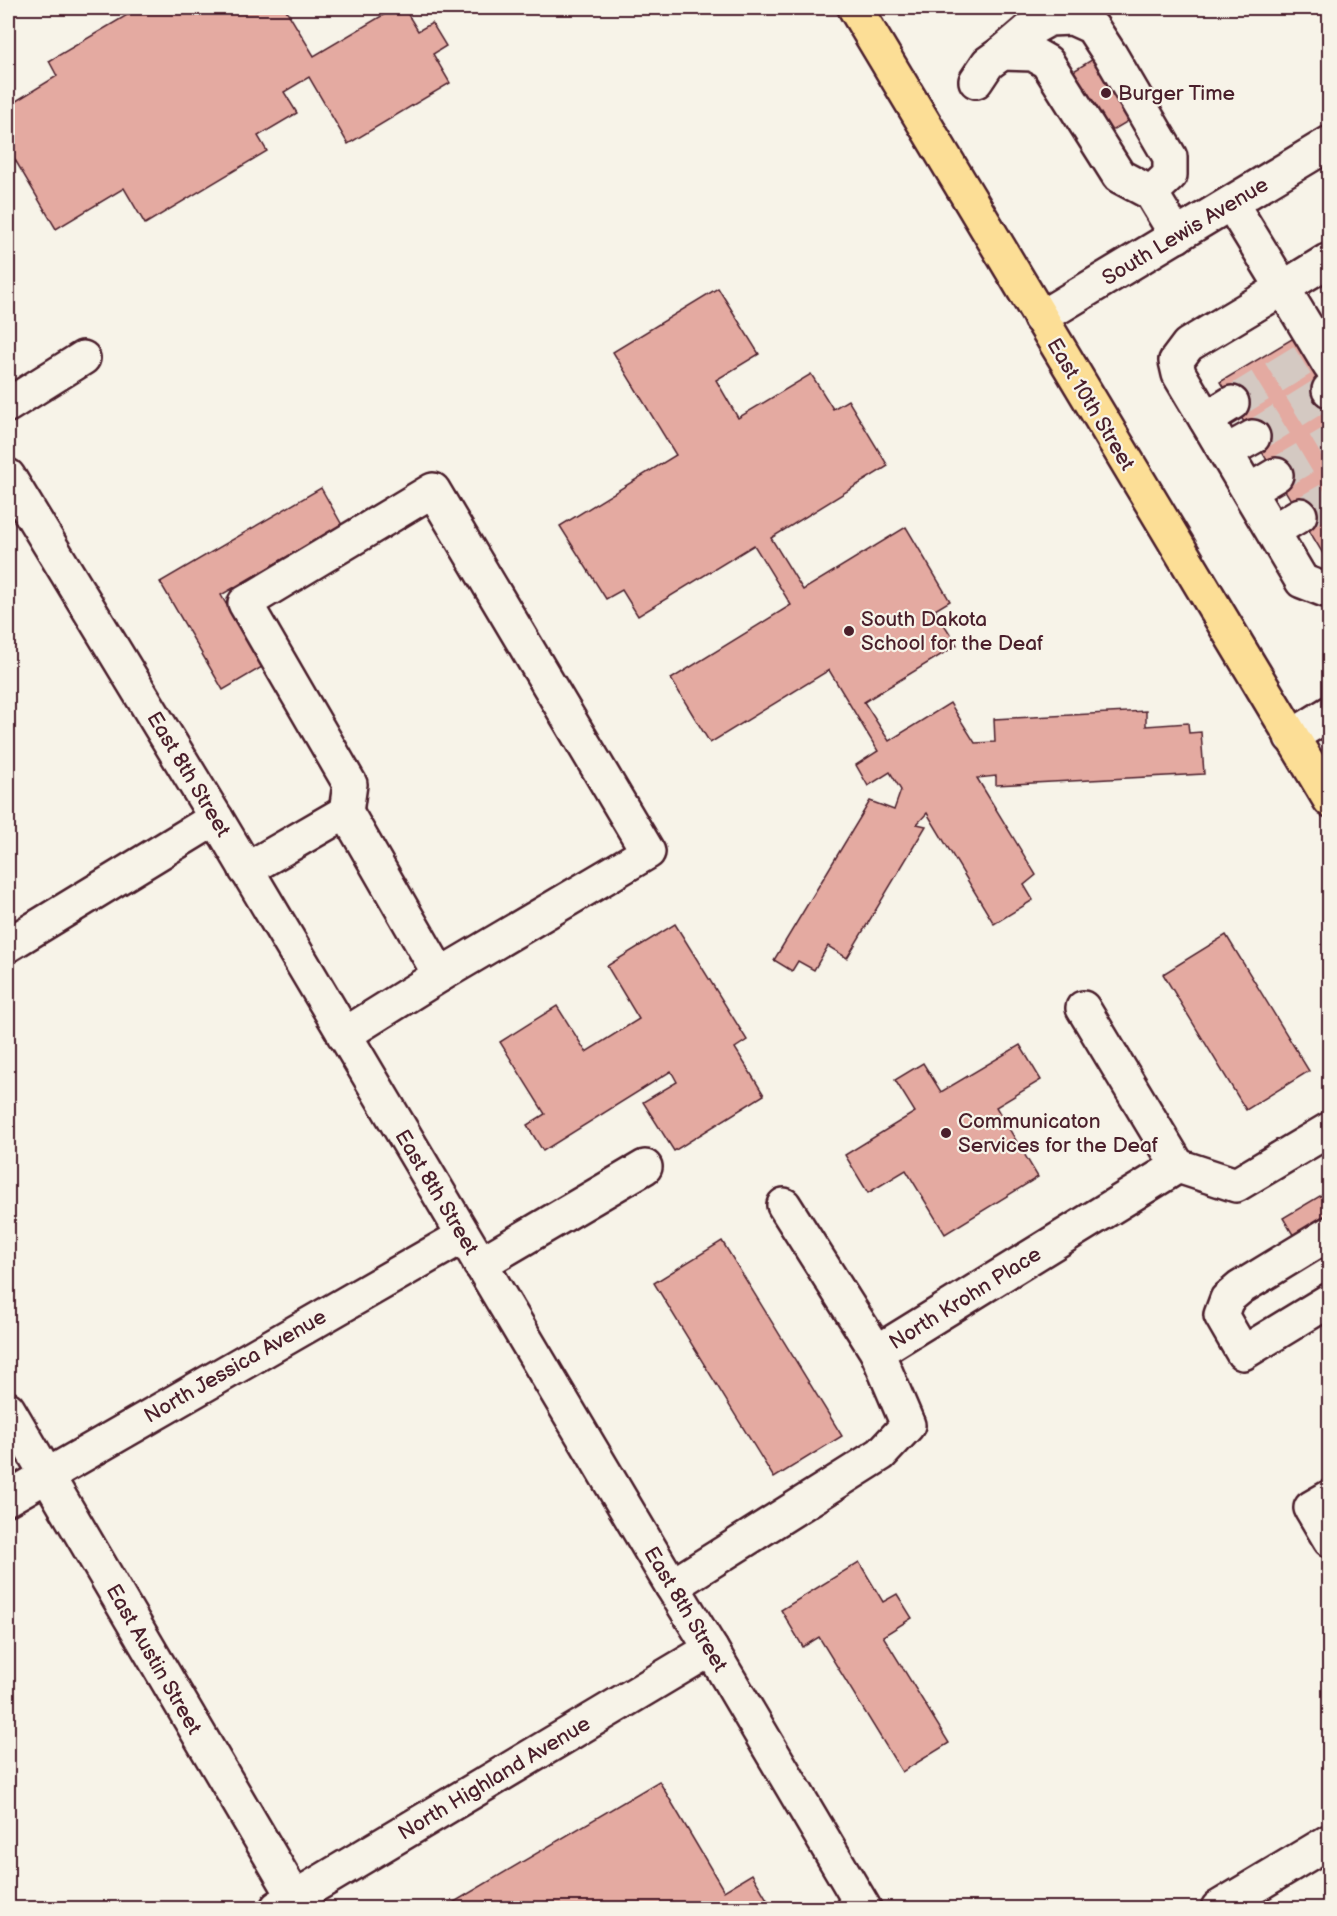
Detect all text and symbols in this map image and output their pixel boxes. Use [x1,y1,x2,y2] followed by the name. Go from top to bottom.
[1118,81,1235,106] place label: Burger Time
[1099,86,1113,100] marker: Burger Time
[1098,172,1273,291] street label: South Lewis Avenue
[1041,334,1140,475] street label: East 10th Street
[861,607,1044,656] place label: South Dakota School for the Deaf
[842,624,856,638] marker: South Dakota School for the Deaf
[141,707,236,842] street label: East 8th Street
[958,1109,1159,1158] place label: Communicaton Services for the Deaf
[389,1125,484,1260] street label: East 8th Street
[939,1126,953,1140] marker: Communicaton Services for the Deaf
[885,1242,1046,1355] street label: North Krohn Place
[140,1304,331,1429] street label: North Jessica Avenue
[638,1542,733,1677] street label: East 8th Street
[100,1580,207,1739] street label: East Austin Street
[394,1711,595,1846] street label: North Highland Avenue

